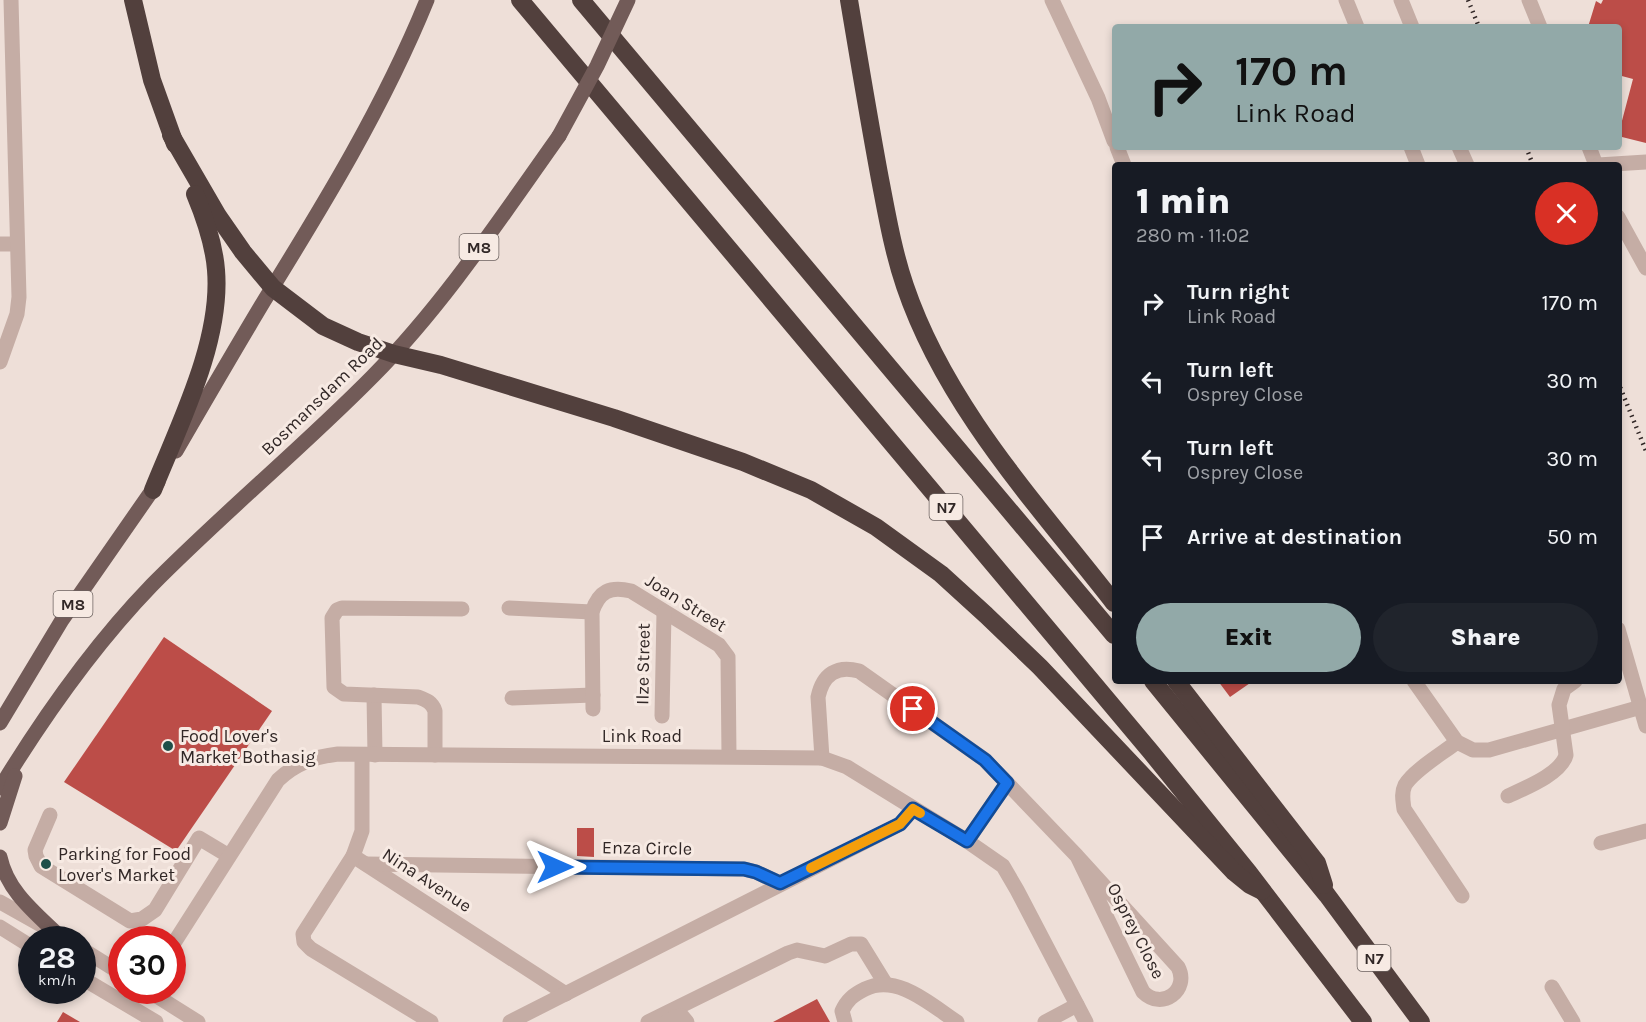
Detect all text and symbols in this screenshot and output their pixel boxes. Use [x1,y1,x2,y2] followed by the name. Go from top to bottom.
[1235,46,1348,96] text: 170 m
[1136,48,1214,126] icon: right
[1235,97,1356,129] text: Link Road
[1136,180,1230,222] text: 1 min
[1535,182,1598,245] button: close
[1136,224,1250,247] text: 280 m · 11:02
[460,234,498,260] road number: M8
[1187,279,1290,305] text: Turn right
[1136,287,1169,320] icon: right
[1542,290,1598,316] text: 170 m
[1187,305,1276,328] text: Link Road
[257,332,387,460] street label: Bosmansdam Road
[1187,357,1274,383] text: Turn left
[1136,365,1169,398] icon: left
[1546,368,1598,394] text: 30 m
[1187,383,1303,406] text: Osprey Close
[1187,435,1274,461] text: Turn left
[1136,443,1169,476] icon: left
[1546,446,1598,472] text: 30 m
[1187,461,1303,484] text: Osprey Close
[930,494,962,520] road number: N7
[1136,521,1169,554] icon: arrive
[1187,524,1402,550] text: Arrive at destination
[1547,524,1598,550] text: 50 m
[641,569,731,637] street label: Joan Street
[54,591,92,617] road number: M8
[1136,603,1361,672] button: Exit
[1373,603,1598,672] button: Share
[631,623,655,705] street label: Ilze Street
[887,683,938,734] pin
[896,692,929,725] icon: arrive
[180,725,316,768] place label: Food Lover's Market Bothasig
[602,725,682,747] street label: Link Road
[161,739,175,753] marker: Food Lover's Market Bothasig
[523,835,587,899] position arrow
[602,836,692,860] street label: Enza Circle
[58,843,191,886] place label: Parking for Food Lover's Market
[378,843,476,917] street label: Nina Avenue
[39,857,53,871] marker: Parking for Food Lover's Market
[1102,879,1170,983] street label: Osprey Close
[108,926,186,1004] speed limit sign: 30
[38,940,76,976] text: 28
[1358,945,1390,971] road number: N7
[38,971,76,989] text: km/h

